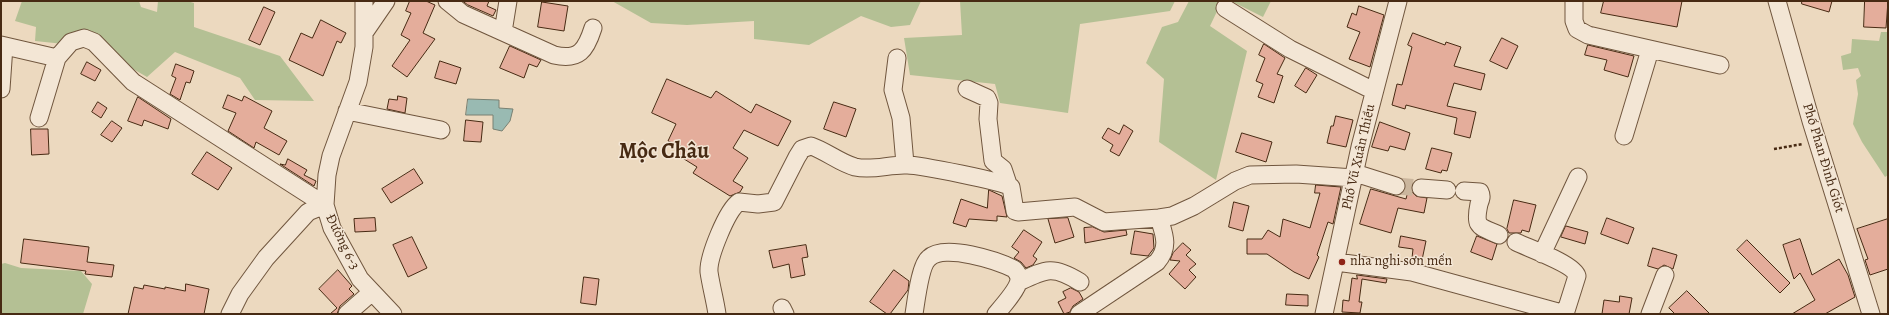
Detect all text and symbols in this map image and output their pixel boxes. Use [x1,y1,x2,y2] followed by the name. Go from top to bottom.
[1798,101,1848,215] street label: Phố Phan Đình Giót
[1339,102,1379,212] street label: Phố Vũ Xuân Thiều
[619,140,709,166] district label: Mộc Châu
[321,211,363,273] street label: Đường 6-3
[1350,254,1452,270] place label: nha nghi sơn mến
[1337,257,1347,267] marker: nha nghi sơn mến

